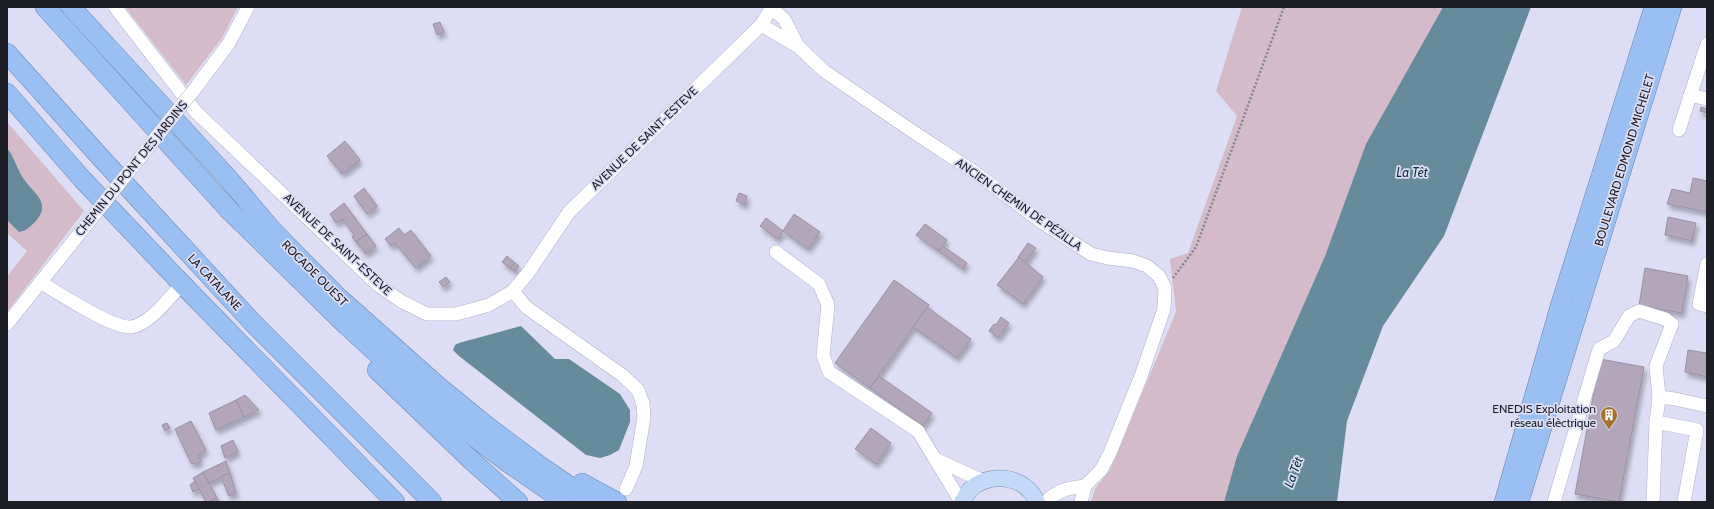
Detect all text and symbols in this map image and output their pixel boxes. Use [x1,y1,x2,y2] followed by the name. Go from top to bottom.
[1591,72,1658,248] street label: BOULEVARD EDMOND MICHELET
[587,83,701,193] street label: AVENUE DE SAINT-ESTEVE
[72,97,190,239] street label: CHEMIN DU PONT DES JARDINS
[953,155,1086,254] street label: ANCIEN CHEMIN DE PÉZILLA
[1396,164,1429,180] water label: La Têt
[281,190,396,298] street label: AVENUE DE SAINT-ESTEVE
[279,237,352,310] street label: ROCADE OUEST
[185,251,245,314] street label: LA CATALANE
[1492,401,1596,430] place label: ENEDIS Exploitation réseau élèctrique
[1599,405,1619,430] building icon: ENEDIS Exploitation réseau élèctrique
[1280,454,1306,489] water label: La Têt

